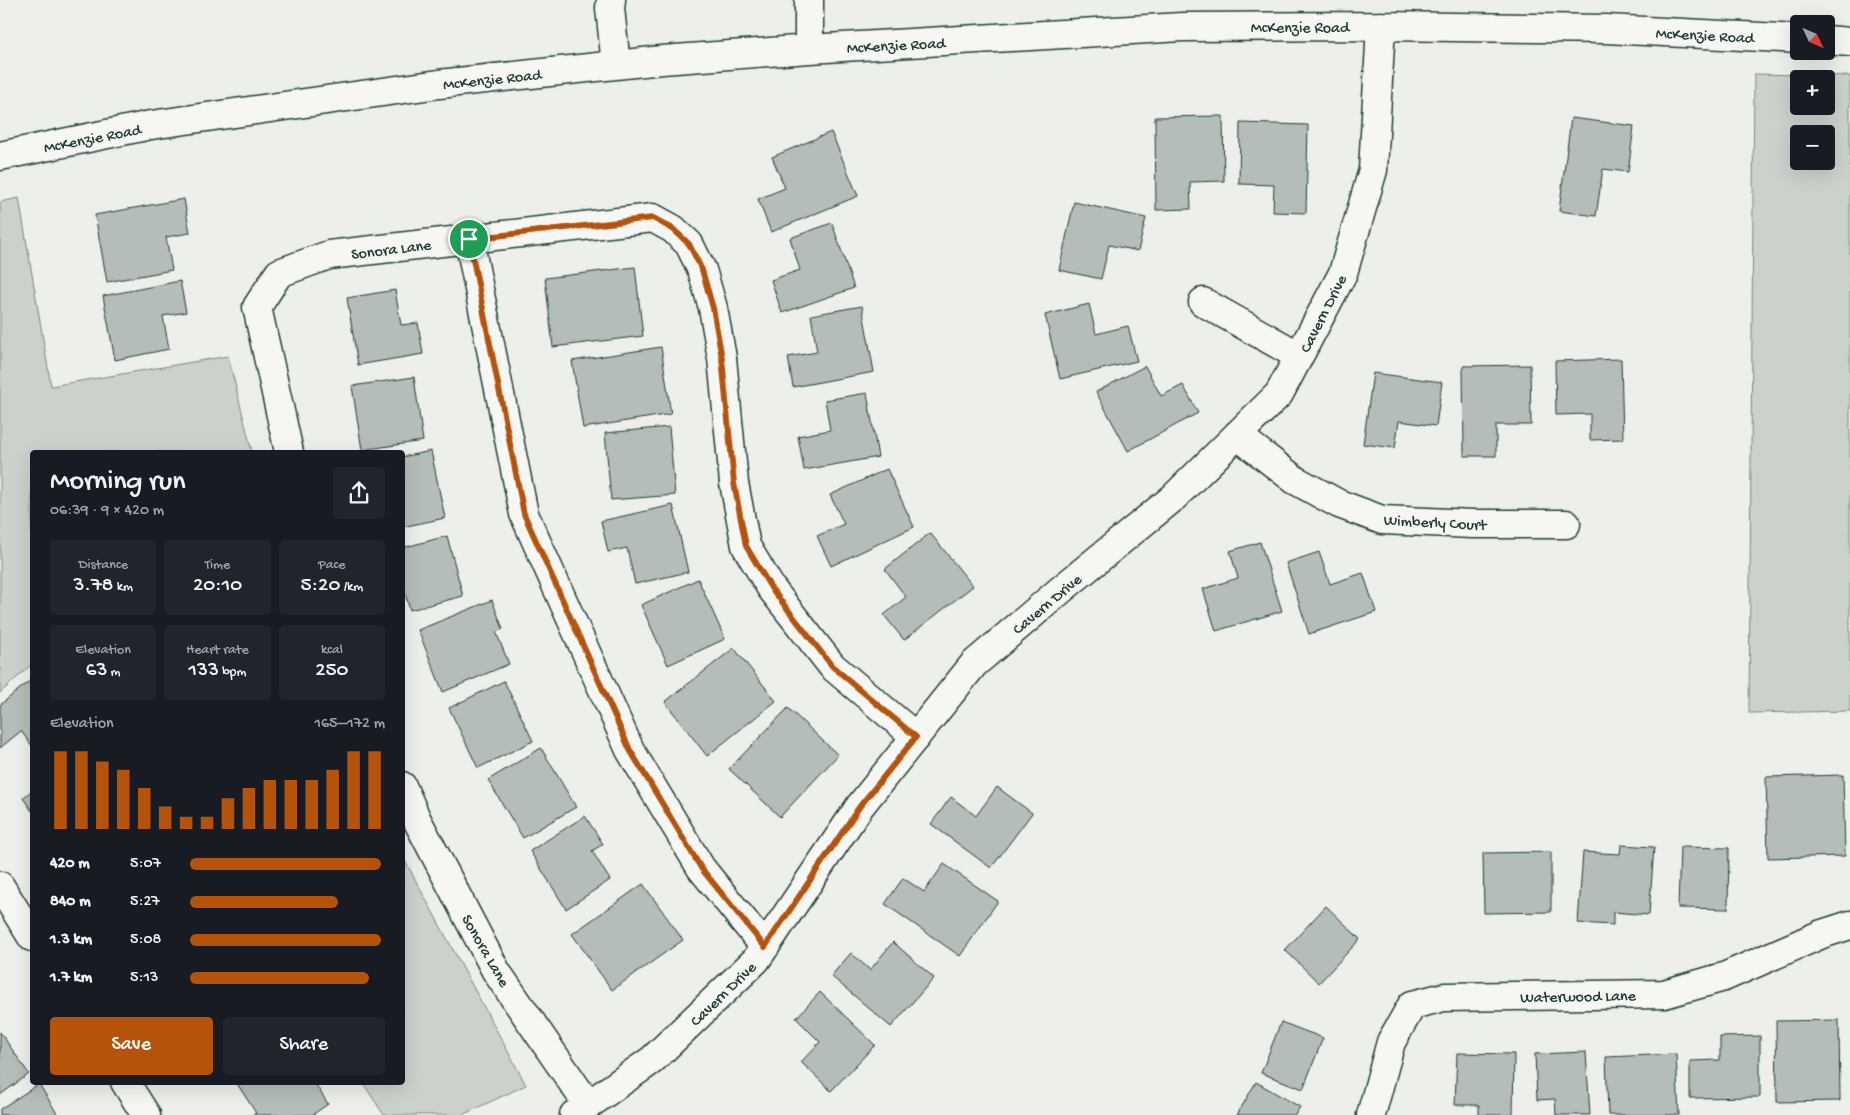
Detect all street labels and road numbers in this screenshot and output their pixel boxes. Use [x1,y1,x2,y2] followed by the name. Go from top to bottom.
[1251,20,1351,39] street label: McKenzie Road
[1655,25,1756,50] street label: McKenzie Road
[846,35,948,60] street label: McKenzie Road
[442,67,544,96] street label: McKenzie Road
[42,121,145,159] street label: McKenzie Road
[350,237,433,266] street label: Sonora Lane
[1297,272,1353,357] street label: Cavern Drive
[1383,512,1488,537] street label: Wimberly Court
[1010,571,1087,640] street label: Cavern Drive
[456,912,513,992] street label: Sonora Lane
[687,959,762,1032] street label: Cavern Drive
[1520,988,1637,1009] street label: Waterwood Lane

